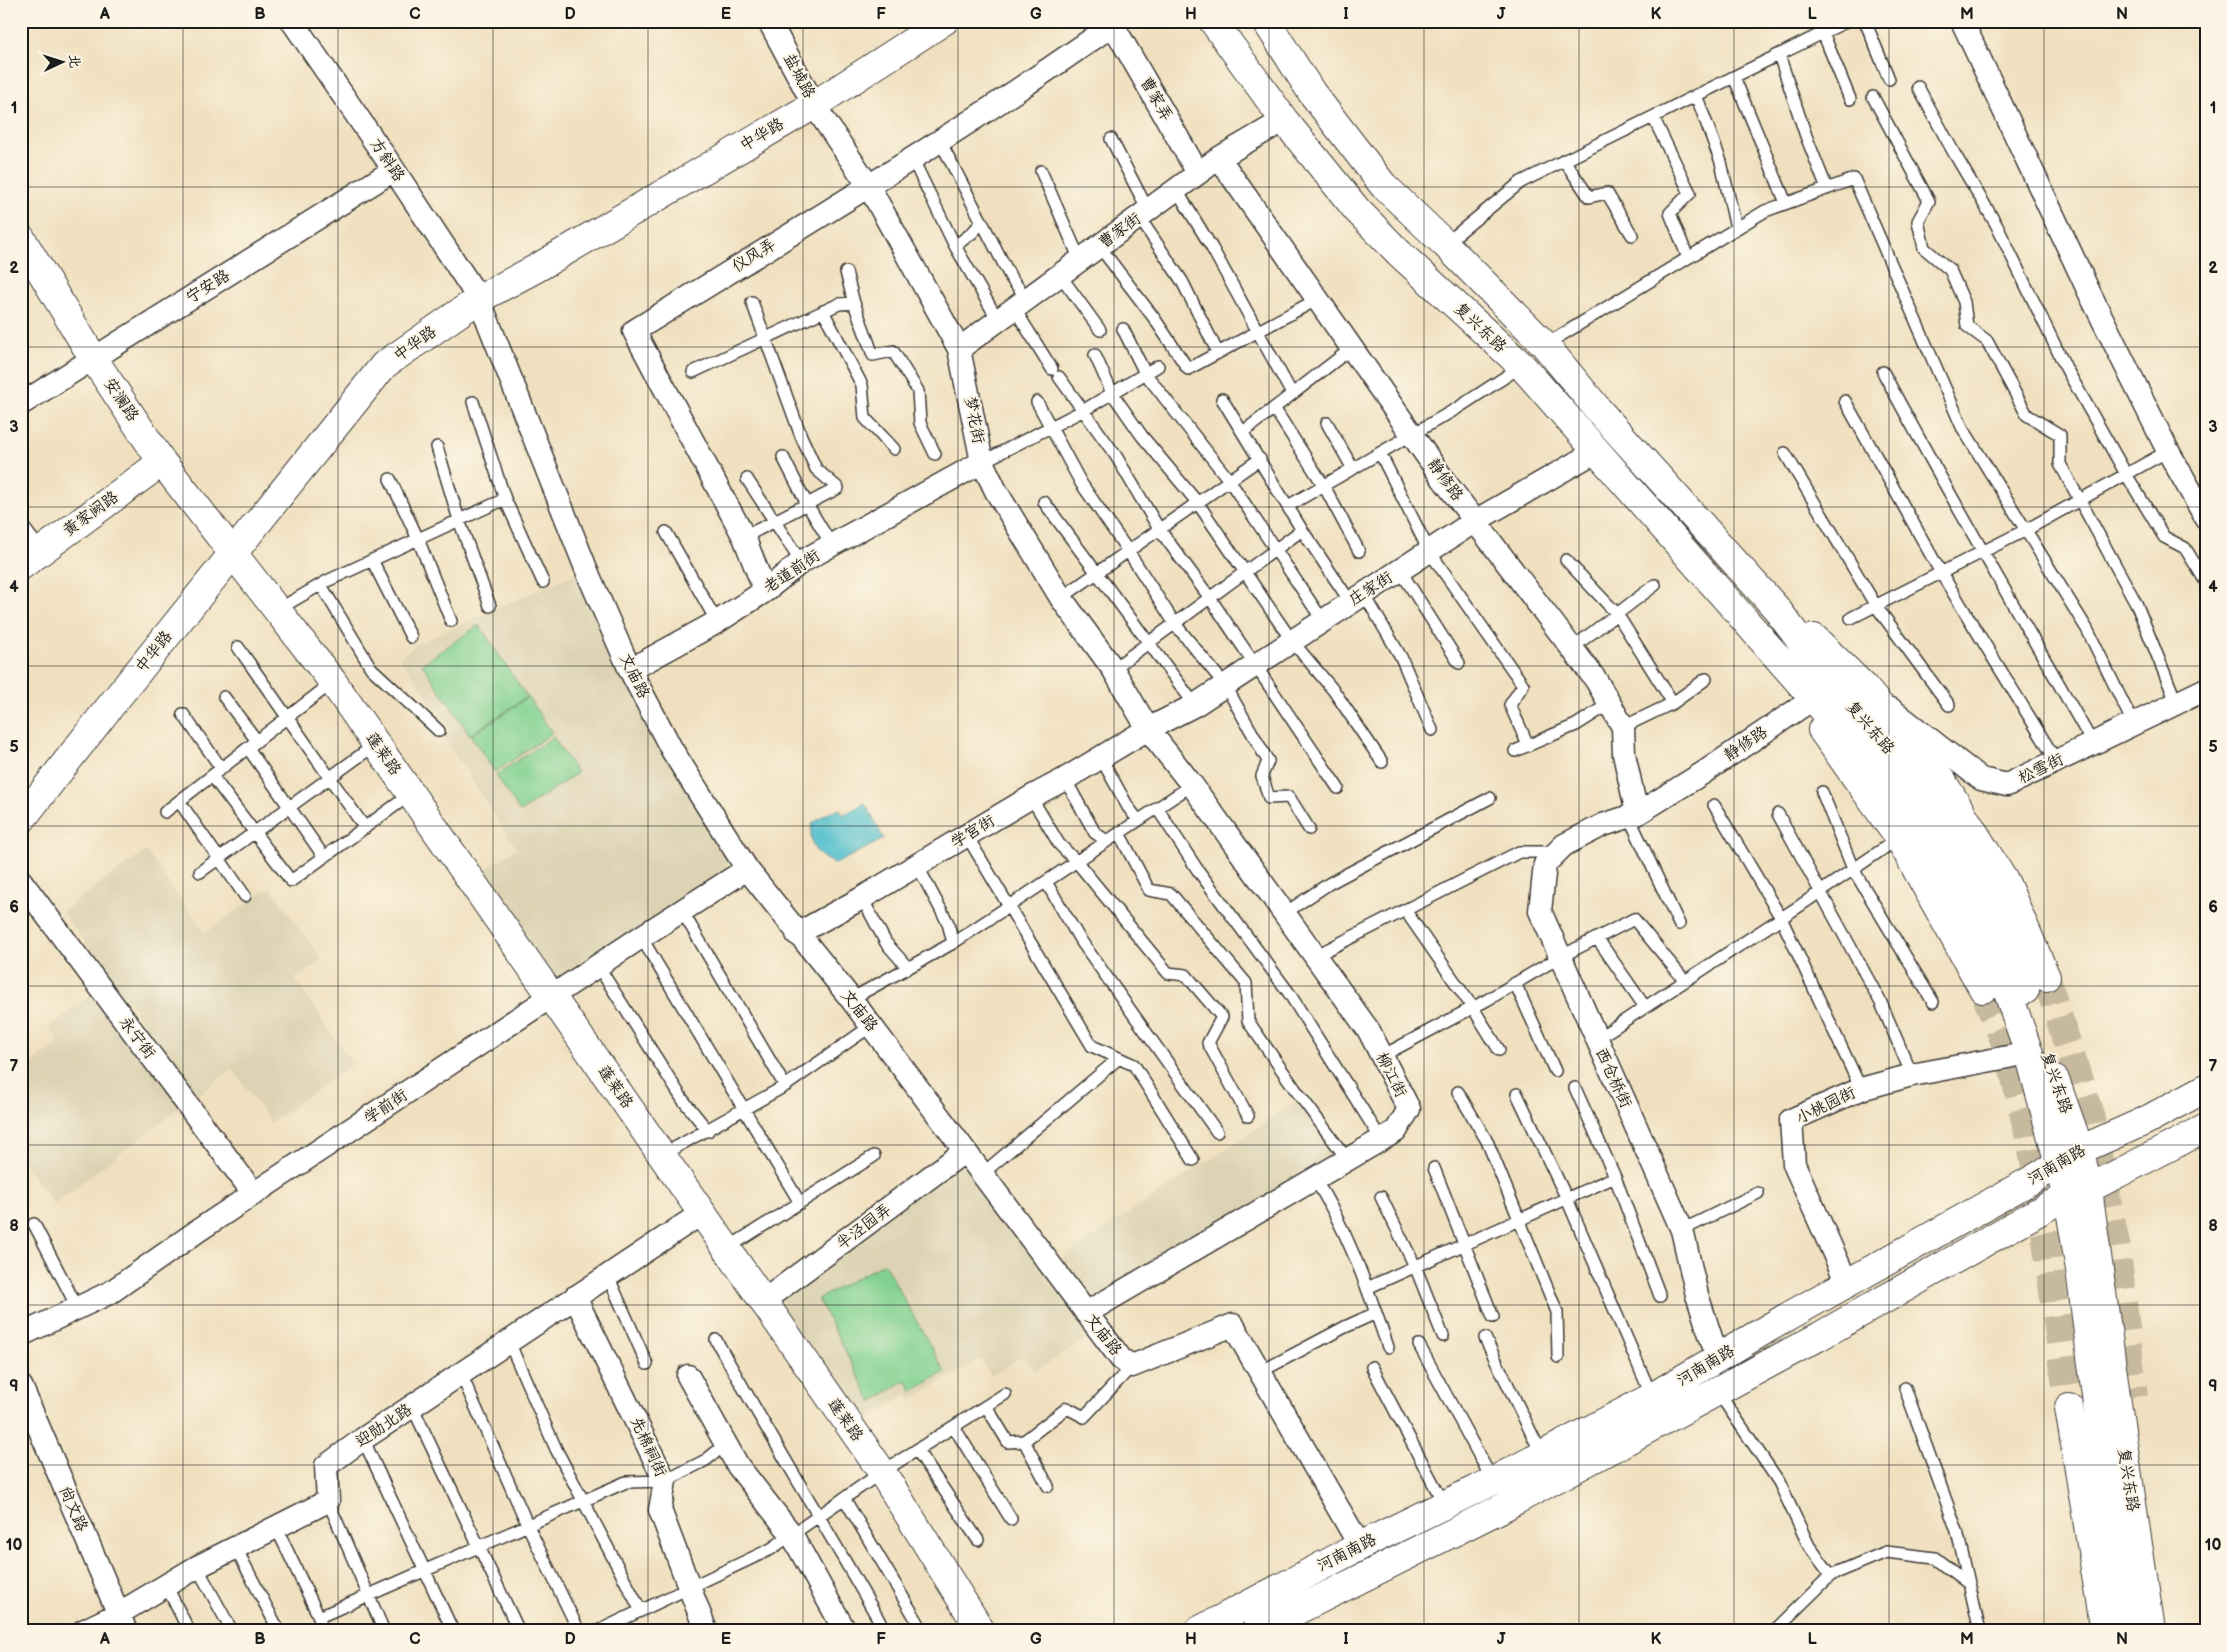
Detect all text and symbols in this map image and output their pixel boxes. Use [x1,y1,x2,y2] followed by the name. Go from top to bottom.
[99,5,110,24] text: A
[254,5,266,24] text: B
[409,5,421,24] text: C
[564,5,576,24] text: D
[721,5,731,24] text: E
[876,5,886,24] text: F
[1030,5,1042,24] text: G
[1185,5,1197,24] text: H
[1343,5,1349,24] text: I
[1497,5,1506,24] text: J
[1651,5,1662,24] text: K
[1807,5,1817,24] text: L
[1960,5,1974,24] text: M
[2116,5,2128,24] text: N
[38,38,88,88] north arrow
[779,50,819,102] street label: 盐城路
[66,54,83,69] text: 北
[1136,73,1176,125] street label: 曹家弄
[11,99,17,118] text: 1
[2210,99,2216,118] text: 1
[737,114,787,156] street label: 中华路
[366,135,408,185] street label: 方斜路
[1095,209,1145,253] street label: 曹家街
[729,235,779,277] street label: 仪风弄
[9,259,19,278] text: 2
[2208,259,2218,278] text: 2
[183,266,233,308] street label: 宁安路
[1450,299,1510,357] street label: 复兴东路
[390,322,440,366] street label: 中华路
[100,375,142,425] street label: 安澜路
[960,395,988,445] street label: 梦花街
[9,418,19,437] text: 3
[2208,418,2218,437] text: 3
[1423,455,1467,505] street label: 静修路
[60,488,122,540] street label: 黄家阙路
[760,546,824,598] street label: 老道前街
[1346,568,1396,610] street label: 庄家街
[9,578,19,597] text: 4
[2208,578,2218,597] text: 4
[132,627,176,677] street label: 中华路
[615,650,653,702] street label: 文庙路
[1842,698,1898,758] street label: 复兴东路
[1721,723,1771,765] street label: 静修路
[361,729,405,779] street label: 蓬莱路
[9,738,19,757] text: 5
[2208,738,2218,757] text: 5
[2015,750,2067,788] street label: 松雪街
[948,811,998,853] street label: 学宫街
[9,898,19,917] text: 6
[2208,898,2218,917] text: 6
[837,986,881,1036] street label: 文庙路
[115,1013,159,1063] street label: 永宁街
[1591,1045,1635,1111] street label: 西仓桥街
[1372,1049,1410,1101] street label: 柳江街
[2037,1050,2075,1116] street label: 复兴东路
[10,1057,19,1076] text: 7
[2209,1057,2218,1076] text: 7
[593,1062,637,1112] street label: 蓬莱路
[1793,1083,1859,1129] street label: 小桃园街
[361,1086,411,1128] street label: 学前街
[2025,1141,2089,1189] street label: 河南南路
[833,1200,895,1254] street label: 半泾园弄
[9,1217,19,1236] text: 8
[2208,1217,2218,1236] text: 8
[1081,1310,1125,1360] street label: 文庙路
[1674,1341,1738,1391] street label: 河南南路
[9,1377,19,1396] text: 9
[2208,1377,2218,1396] text: 9
[823,1395,867,1445] street label: 蓬莱路
[352,1400,416,1452] street label: 迎勋北路
[626,1414,670,1480] street label: 先棉祠街
[2114,1447,2142,1513] street label: 复兴东路
[55,1483,91,1535] street label: 尚文路
[1314,1530,1380,1576] street label: 河南南路
[6,1536,22,1555] text: 10
[2205,1536,2221,1555] text: 10
[99,1630,110,1649] text: A
[254,1630,266,1649] text: B
[409,1630,421,1649] text: C
[564,1630,576,1649] text: D
[721,1630,731,1649] text: E
[876,1630,886,1649] text: F
[1030,1630,1042,1649] text: G
[1185,1630,1197,1649] text: H
[1343,1630,1349,1649] text: I
[1497,1630,1506,1649] text: J
[1651,1630,1662,1649] text: K
[1807,1630,1817,1649] text: L
[1960,1630,1974,1649] text: M
[2116,1630,2128,1649] text: N

